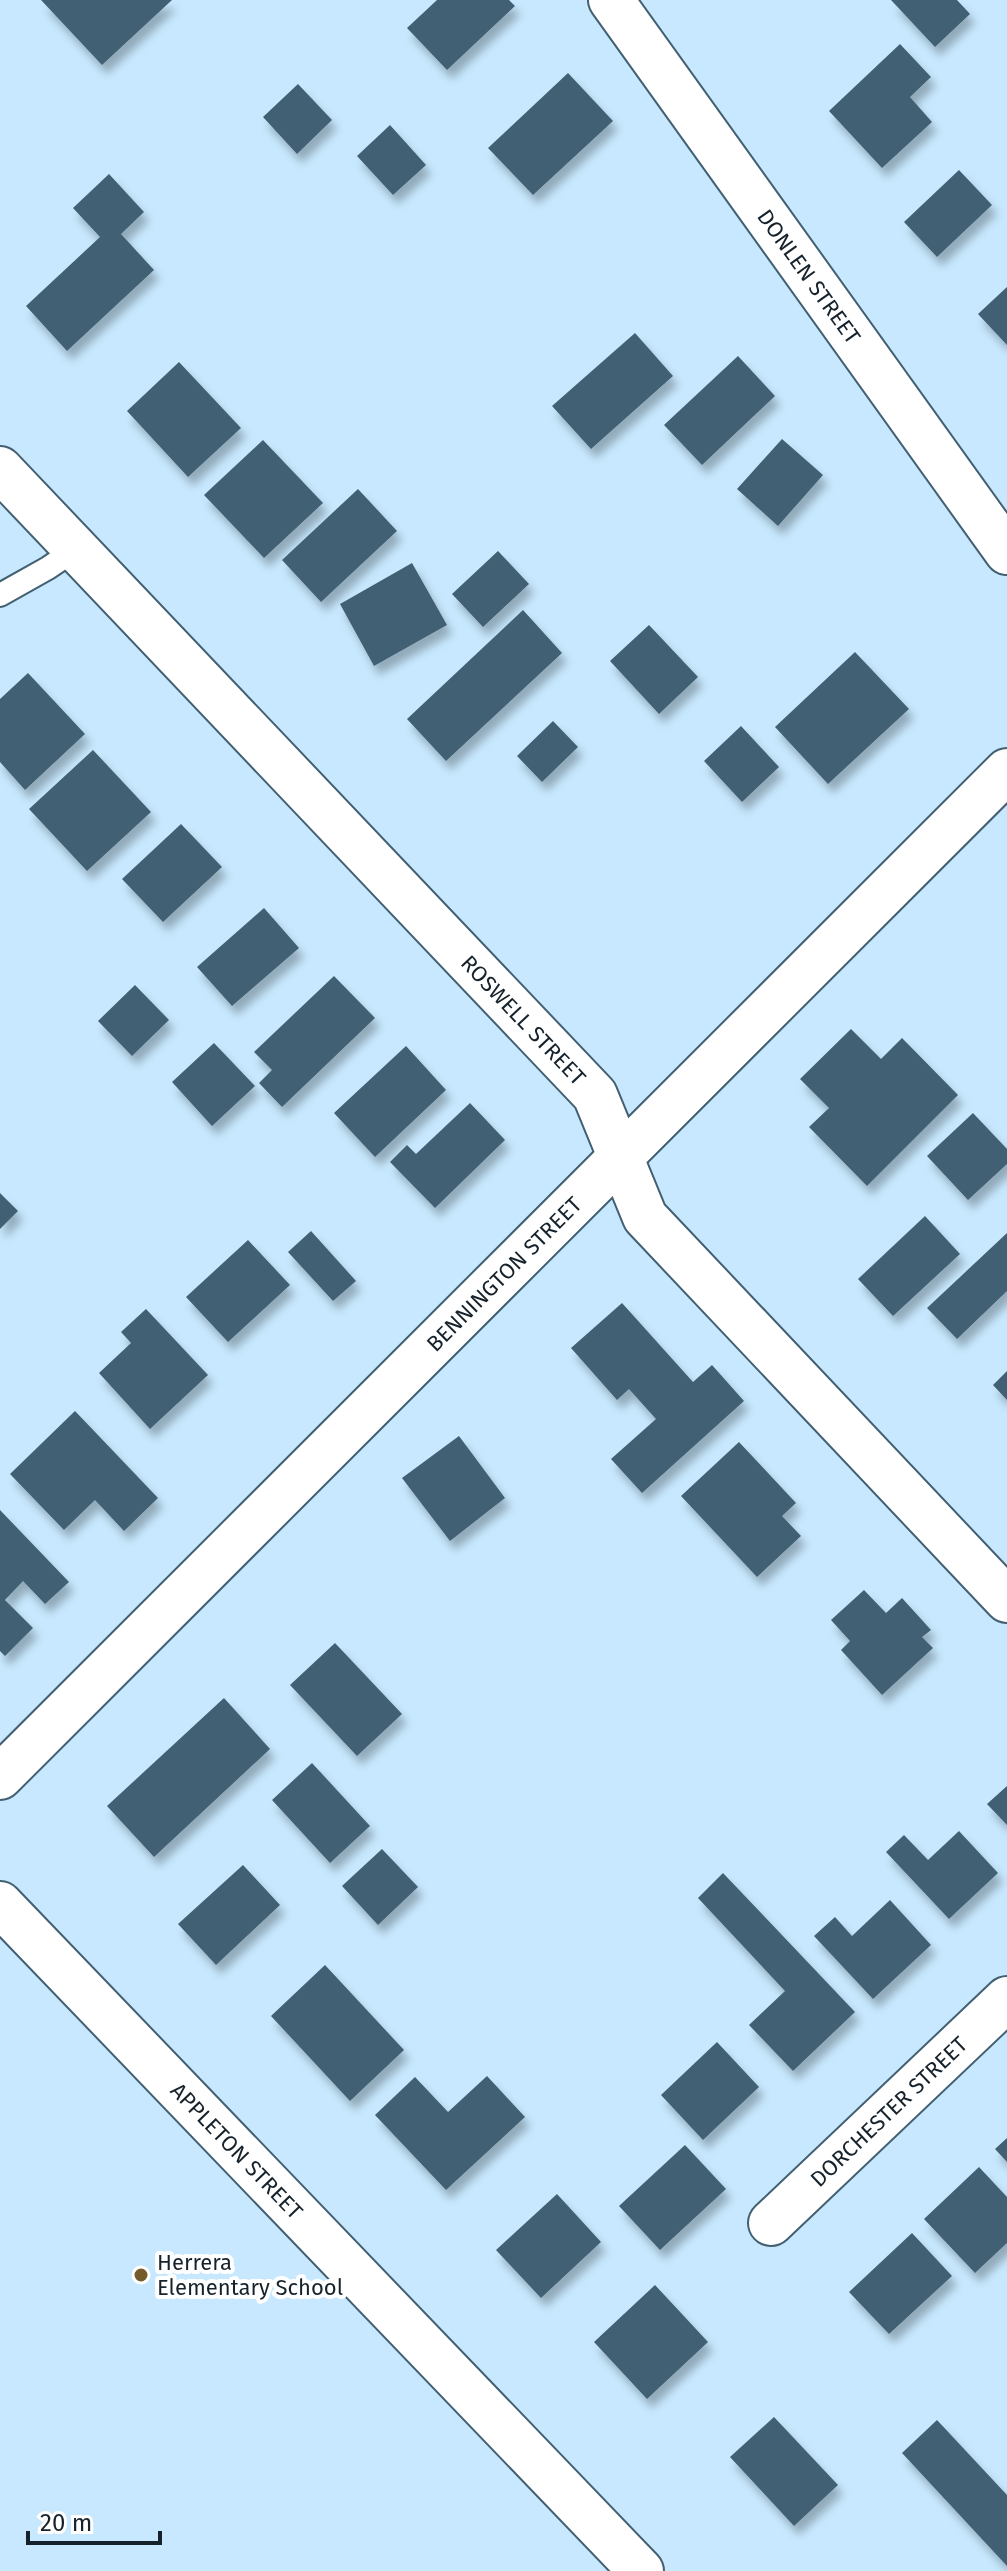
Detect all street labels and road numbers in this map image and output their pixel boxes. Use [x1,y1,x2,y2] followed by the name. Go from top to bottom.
[752,204,867,349] street label: DONLEN STREET
[456,949,592,1091] street label: ROSWELL STREET
[421,1190,587,1357] street label: BENNINGTON STREET
[804,2030,973,2192] street label: DORCHESTER STREET
[165,2077,309,2225] street label: APPLETON STREET

